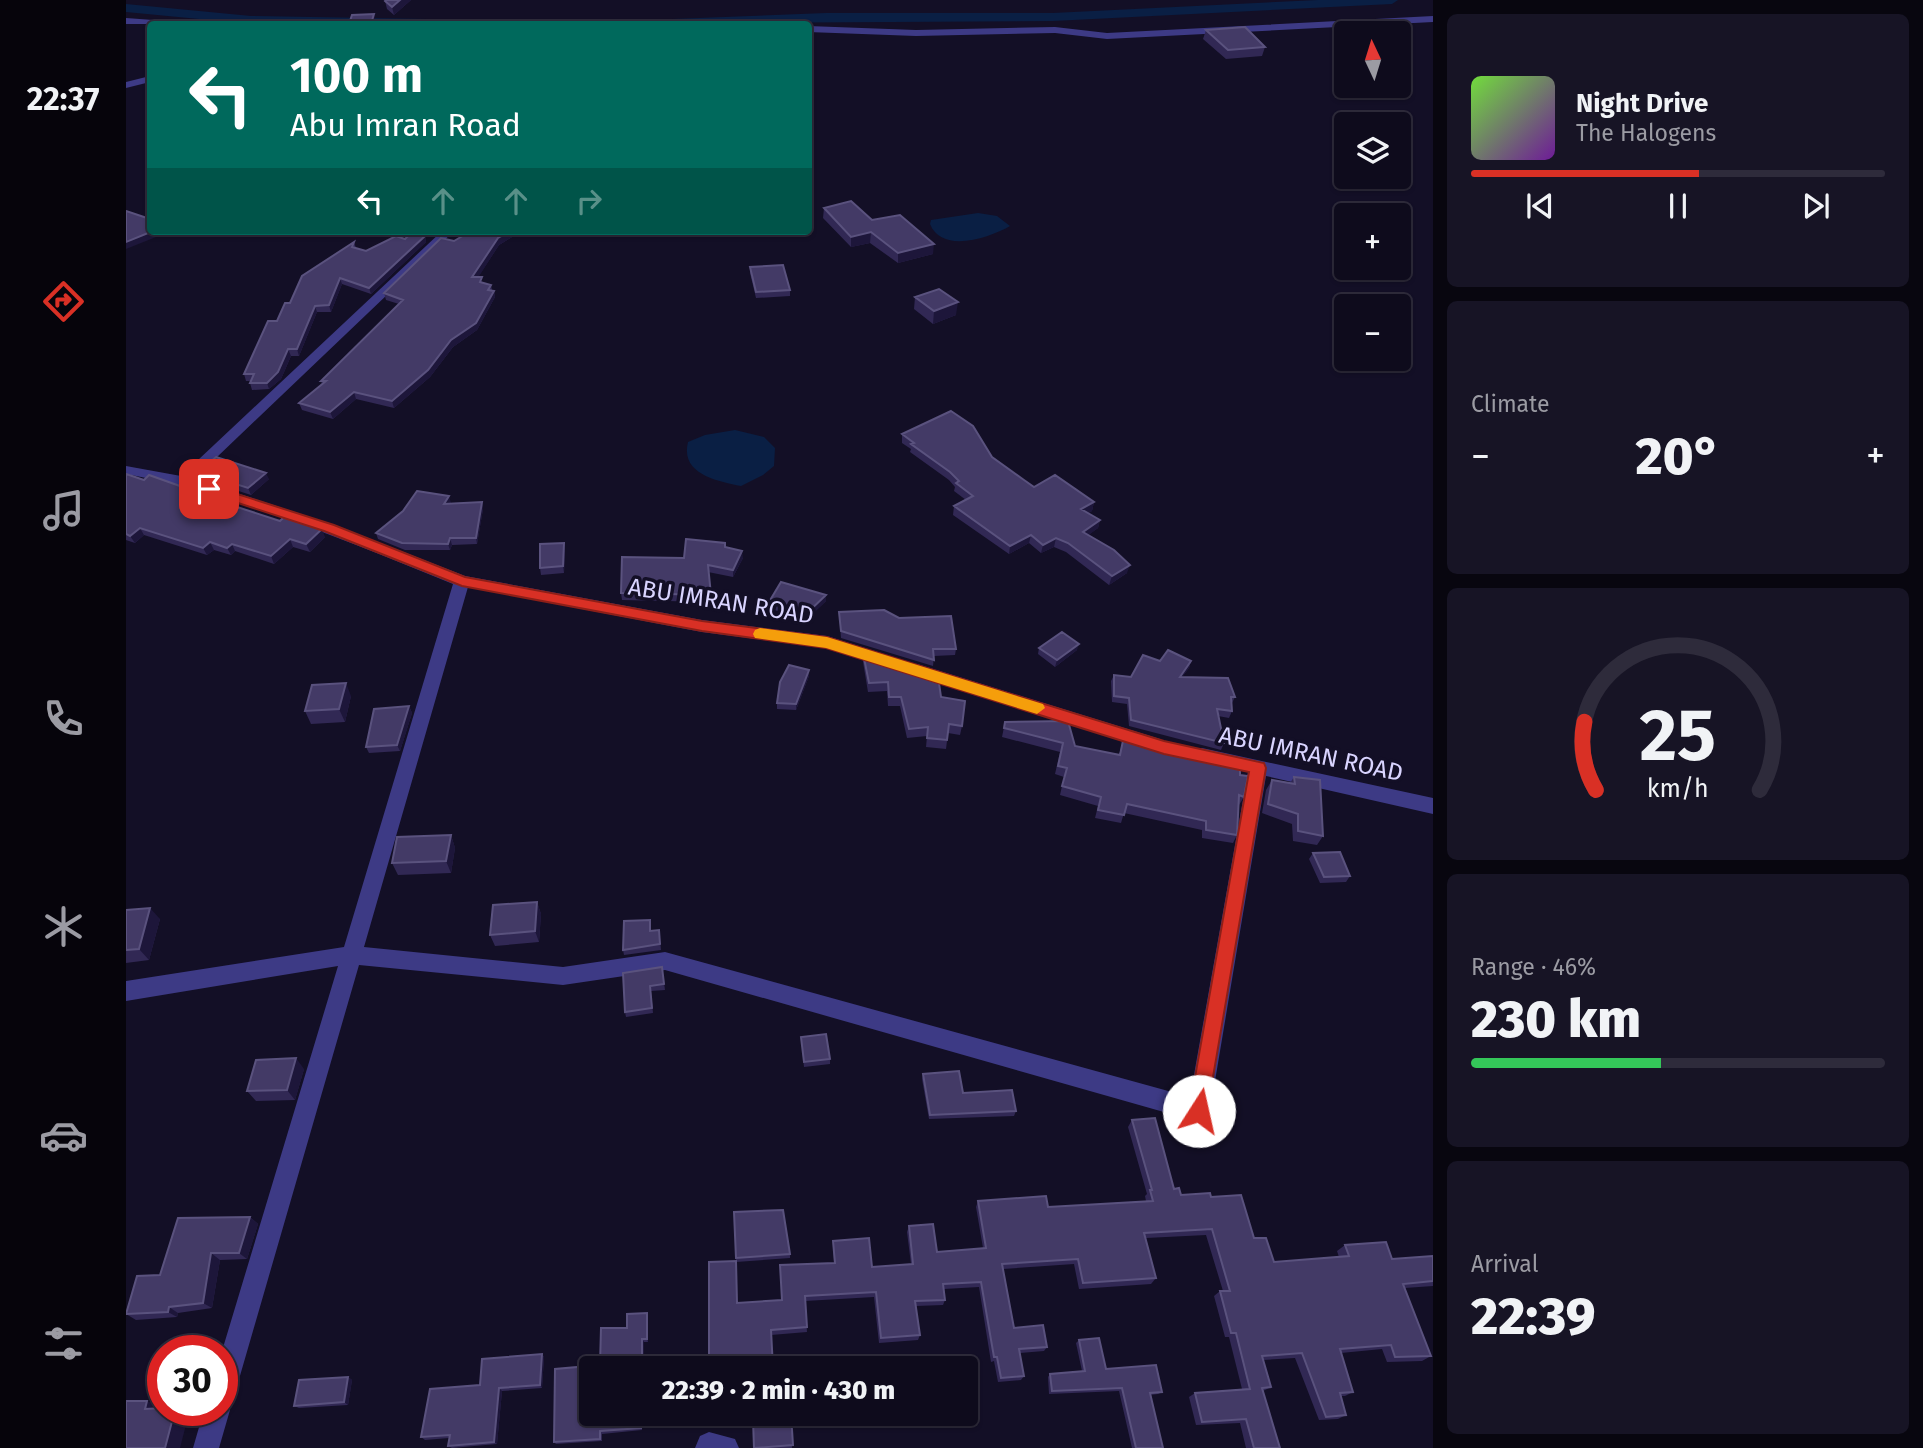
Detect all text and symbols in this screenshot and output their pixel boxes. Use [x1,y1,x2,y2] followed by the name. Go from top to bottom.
[1334,21,1410,98] north arrow
[1334,21,1411,371] map controls
[290,46,423,105] text: 100 m
[175,49,266,140] icon: left
[27,80,99,118] text: 22:37
[1576,88,1708,119] text: Night Drive
[290,106,521,144] text: Abu Imran Road
[1334,112,1411,189] button: layers
[1576,119,1716,147] text: The Halogens
[351,182,389,220] icon: left
[424,182,462,220] icon: ahead
[497,182,535,220] icon: ahead
[570,182,608,220] icon: right
[1521,187,1559,225] icon: previous
[1659,187,1697,225] icon: pause
[1797,187,1835,225] icon: next
[1334,203,1411,280] button: +
[39,277,88,326] icon: directions
[1334,294,1411,371] button: −
[1471,390,1550,418] text: Climate
[1635,425,1721,488] text: 20°
[1471,433,1490,479] text: −
[1866,433,1885,479] text: +
[179,459,239,519] pin
[190,470,228,508] icon: arrive
[39,486,88,535] icon: music
[626,573,816,629] street label: ABU IMRAN ROAD
[1640,692,1716,779] text: 25
[39,694,88,743] icon: phone
[1217,721,1405,787] street label: ABU IMRAN ROAD
[1647,774,1709,804] text: km/h
[39,902,88,951] icon: climate
[1471,953,1596,981] text: Range · 46%
[1471,988,1641,1051] text: 230 km
[1162,1074,1236,1148] position arrow
[39,1111,88,1160] icon: car
[1471,1250,1538,1278] text: Arrival
[1471,1285,1595,1348] text: 22:39
[39,1319,88,1368] icon: filters
[147,1335,238,1426] speed limit sign: 30
[662,1375,895,1406] text: 22:39 · 2 min · 430 m

